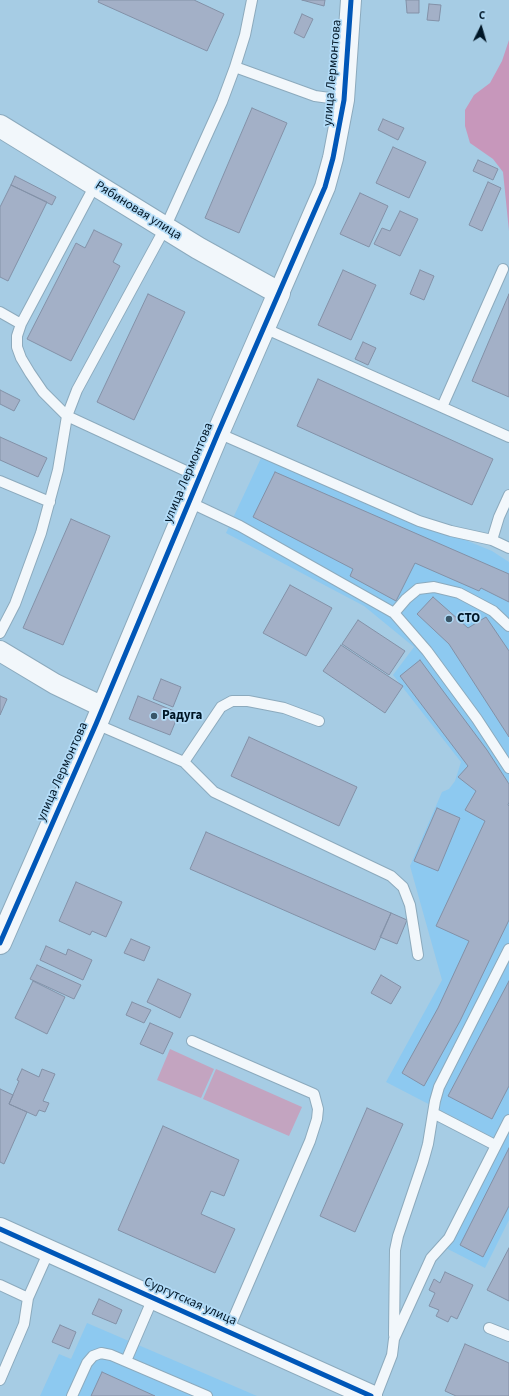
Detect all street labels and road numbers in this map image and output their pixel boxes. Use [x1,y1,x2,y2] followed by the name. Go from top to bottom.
[321,19,345,127] street label: улица Лермонтова
[92,178,184,244] street label: Рябиновая улица
[161,421,217,525] street label: улица Лермонтова
[34,720,92,824] street label: улица Лермонтова
[141,1275,239,1329] street label: Сургутская улица

